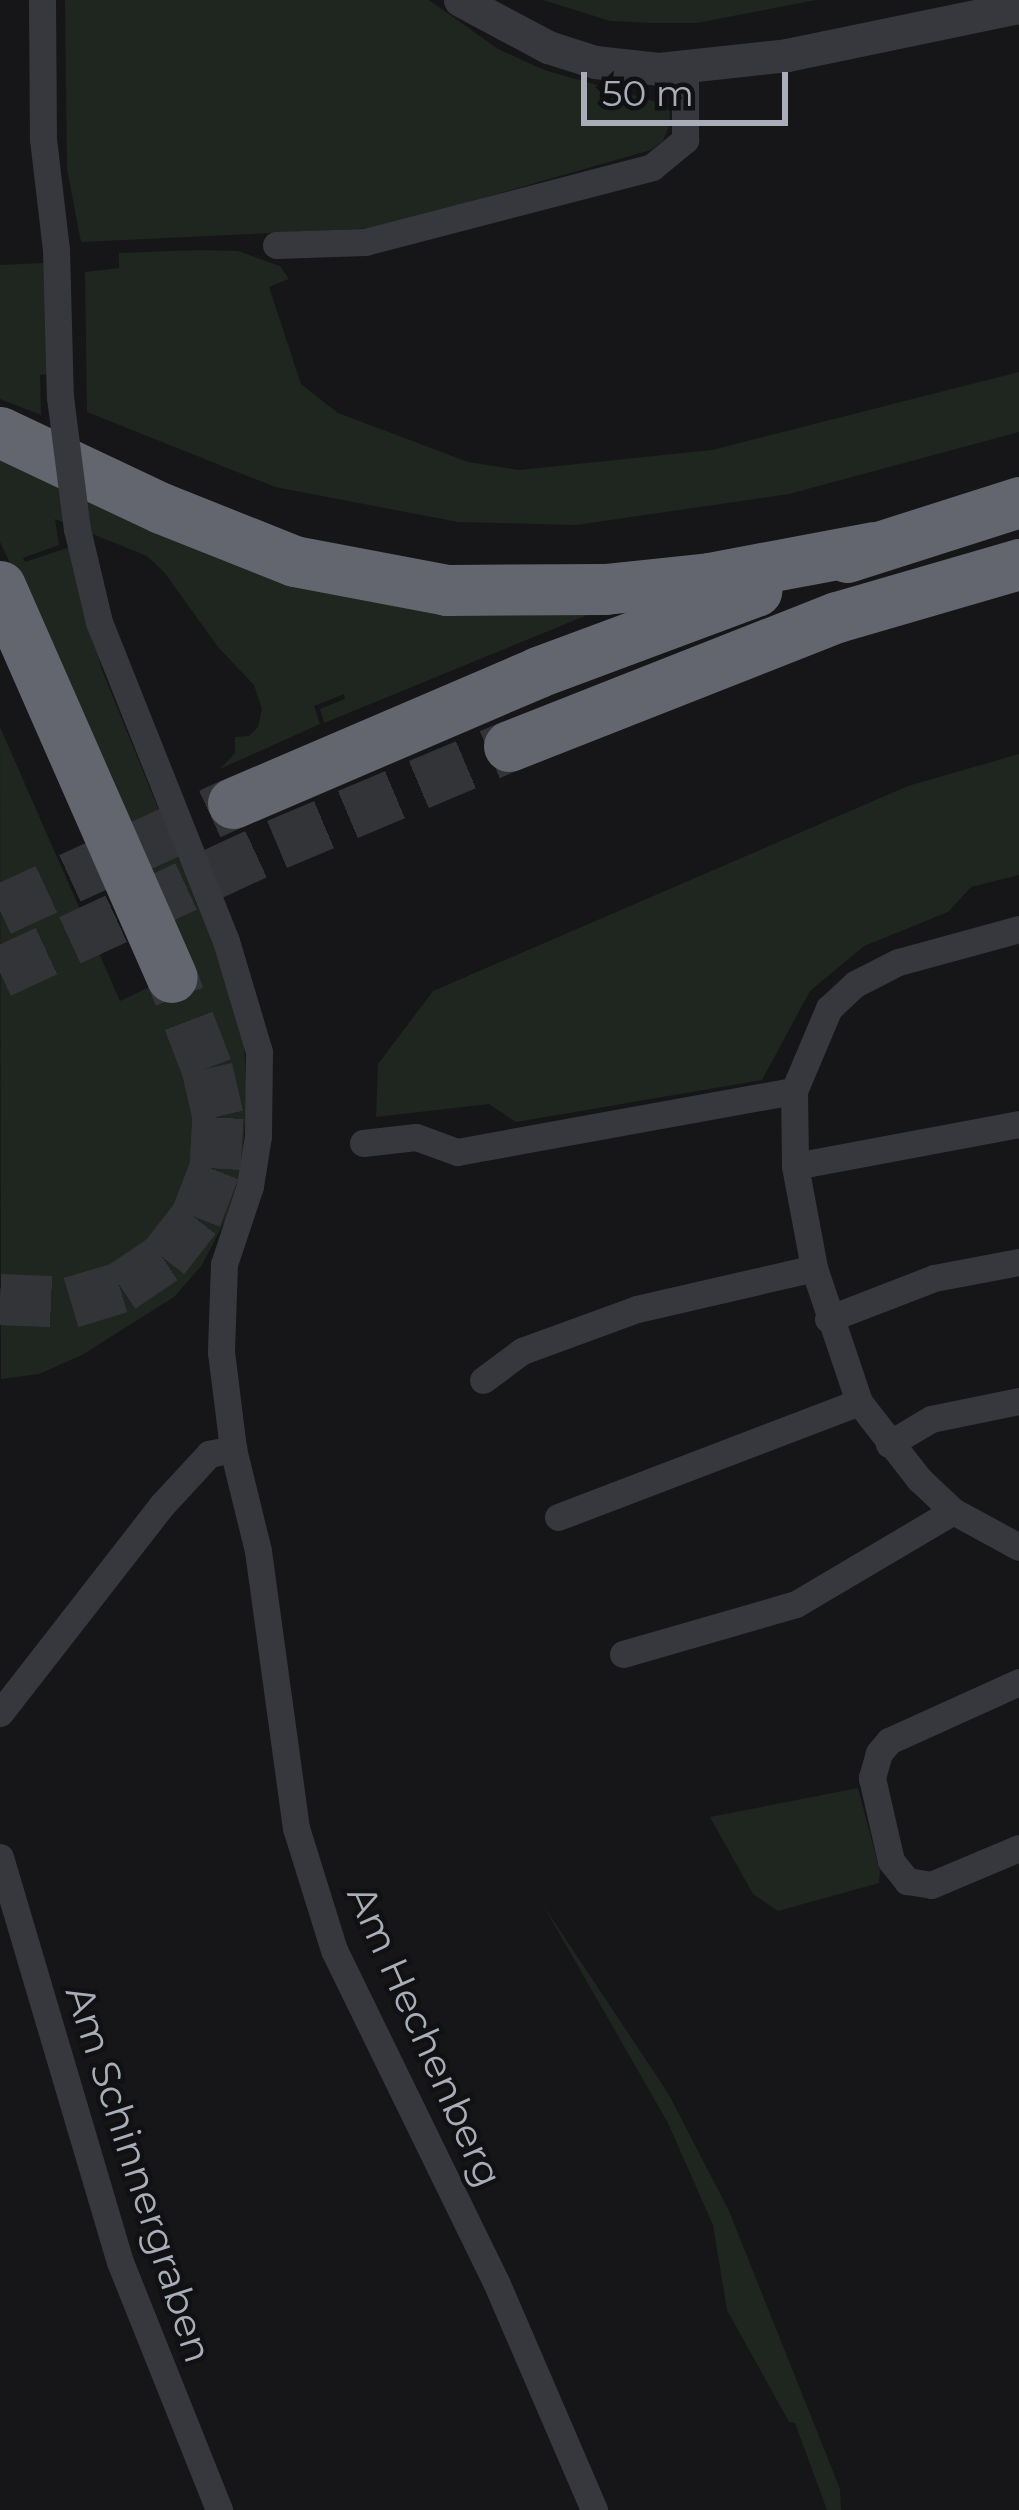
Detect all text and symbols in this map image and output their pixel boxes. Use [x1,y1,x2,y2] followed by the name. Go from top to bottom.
[587,48,794,122] scale bar
[602,71,694,115] text: 50 m
[338,1878,512,2194] street label: Am Hechenberg
[56,1980,222,2368] street label: Am Schinnergraben

